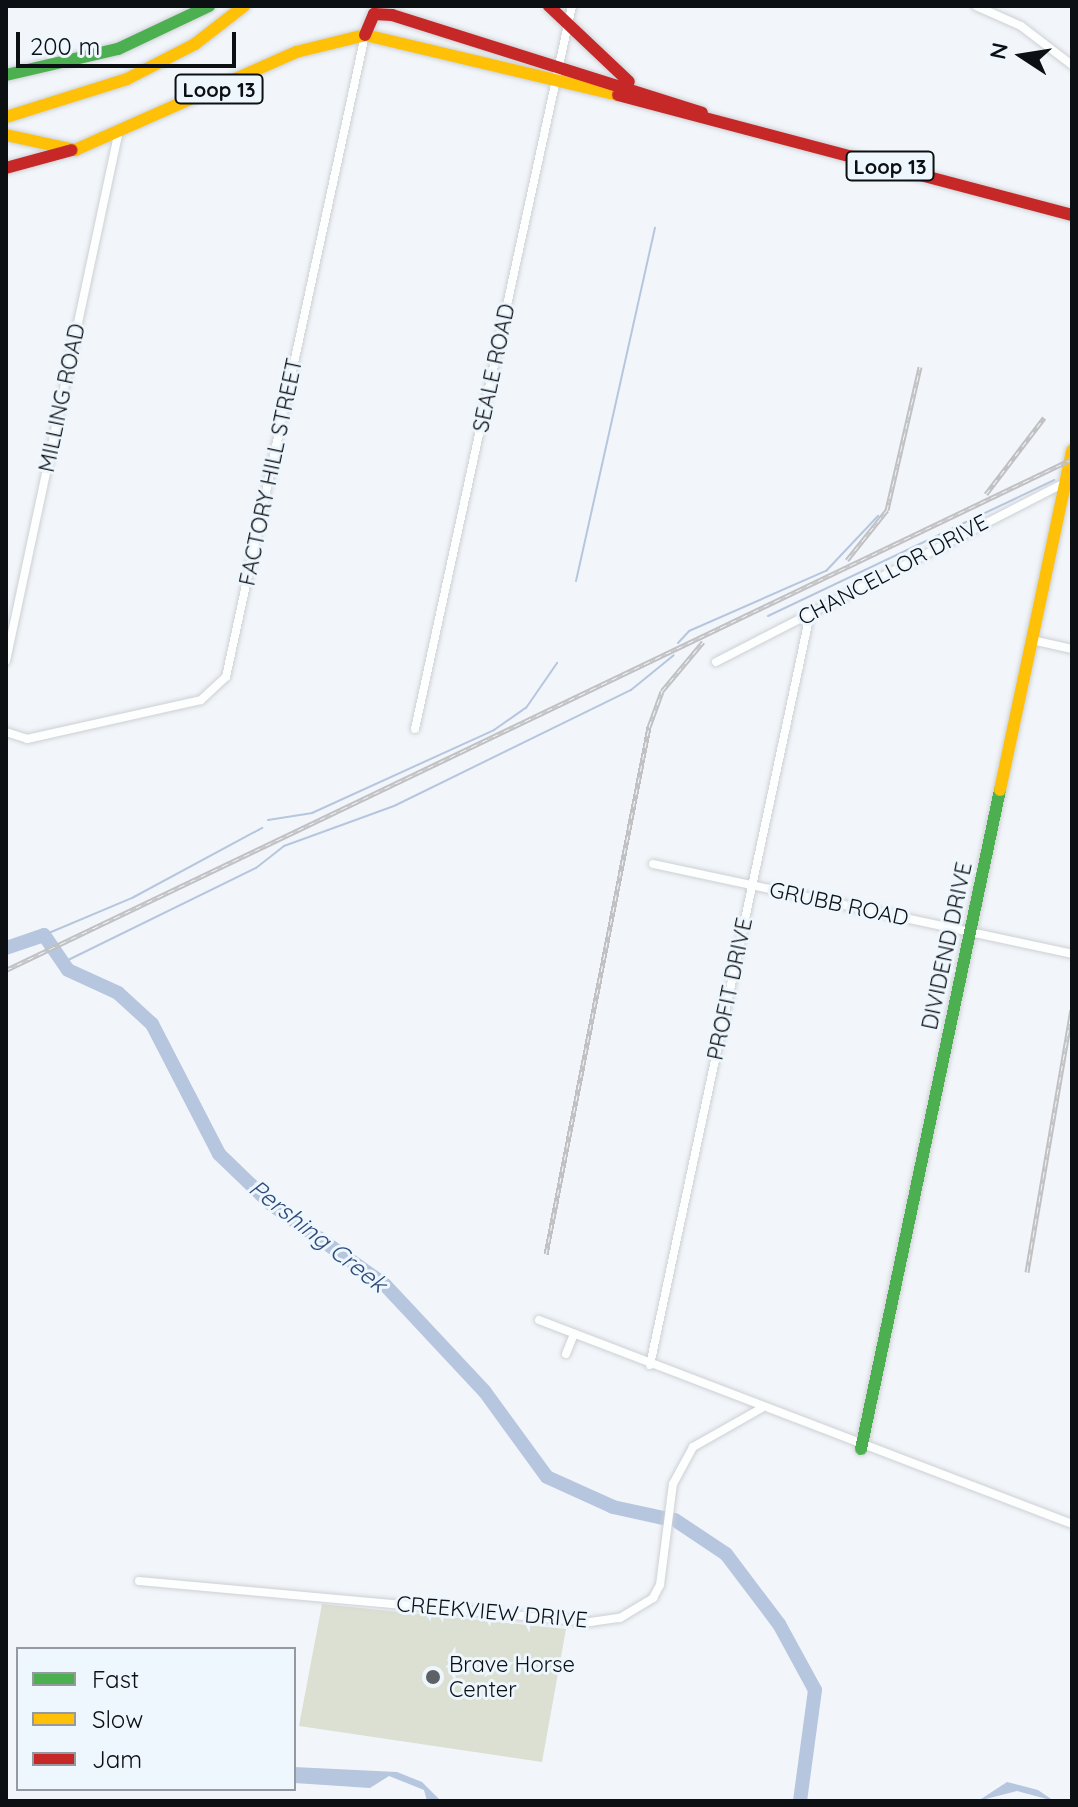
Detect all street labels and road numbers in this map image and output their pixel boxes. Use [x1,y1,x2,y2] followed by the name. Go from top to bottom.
[173,73,265,105] road number: Loop 13
[844,150,936,182] road number: Loop 13
[468,301,520,435] street label: SEALE ROAD
[33,321,91,475] street label: MILLING ROAD
[234,356,308,588] street label: FACTORY HILL STREET
[794,509,992,631] street label: CHANCELLOR DRIVE
[916,860,978,1032] street label: DIVIDEND DRIVE
[767,876,911,932] street label: GRUBB ROAD
[702,915,758,1063] street label: PROFIT DRIVE
[395,1590,589,1634] street label: CREEKVIEW DRIVE

